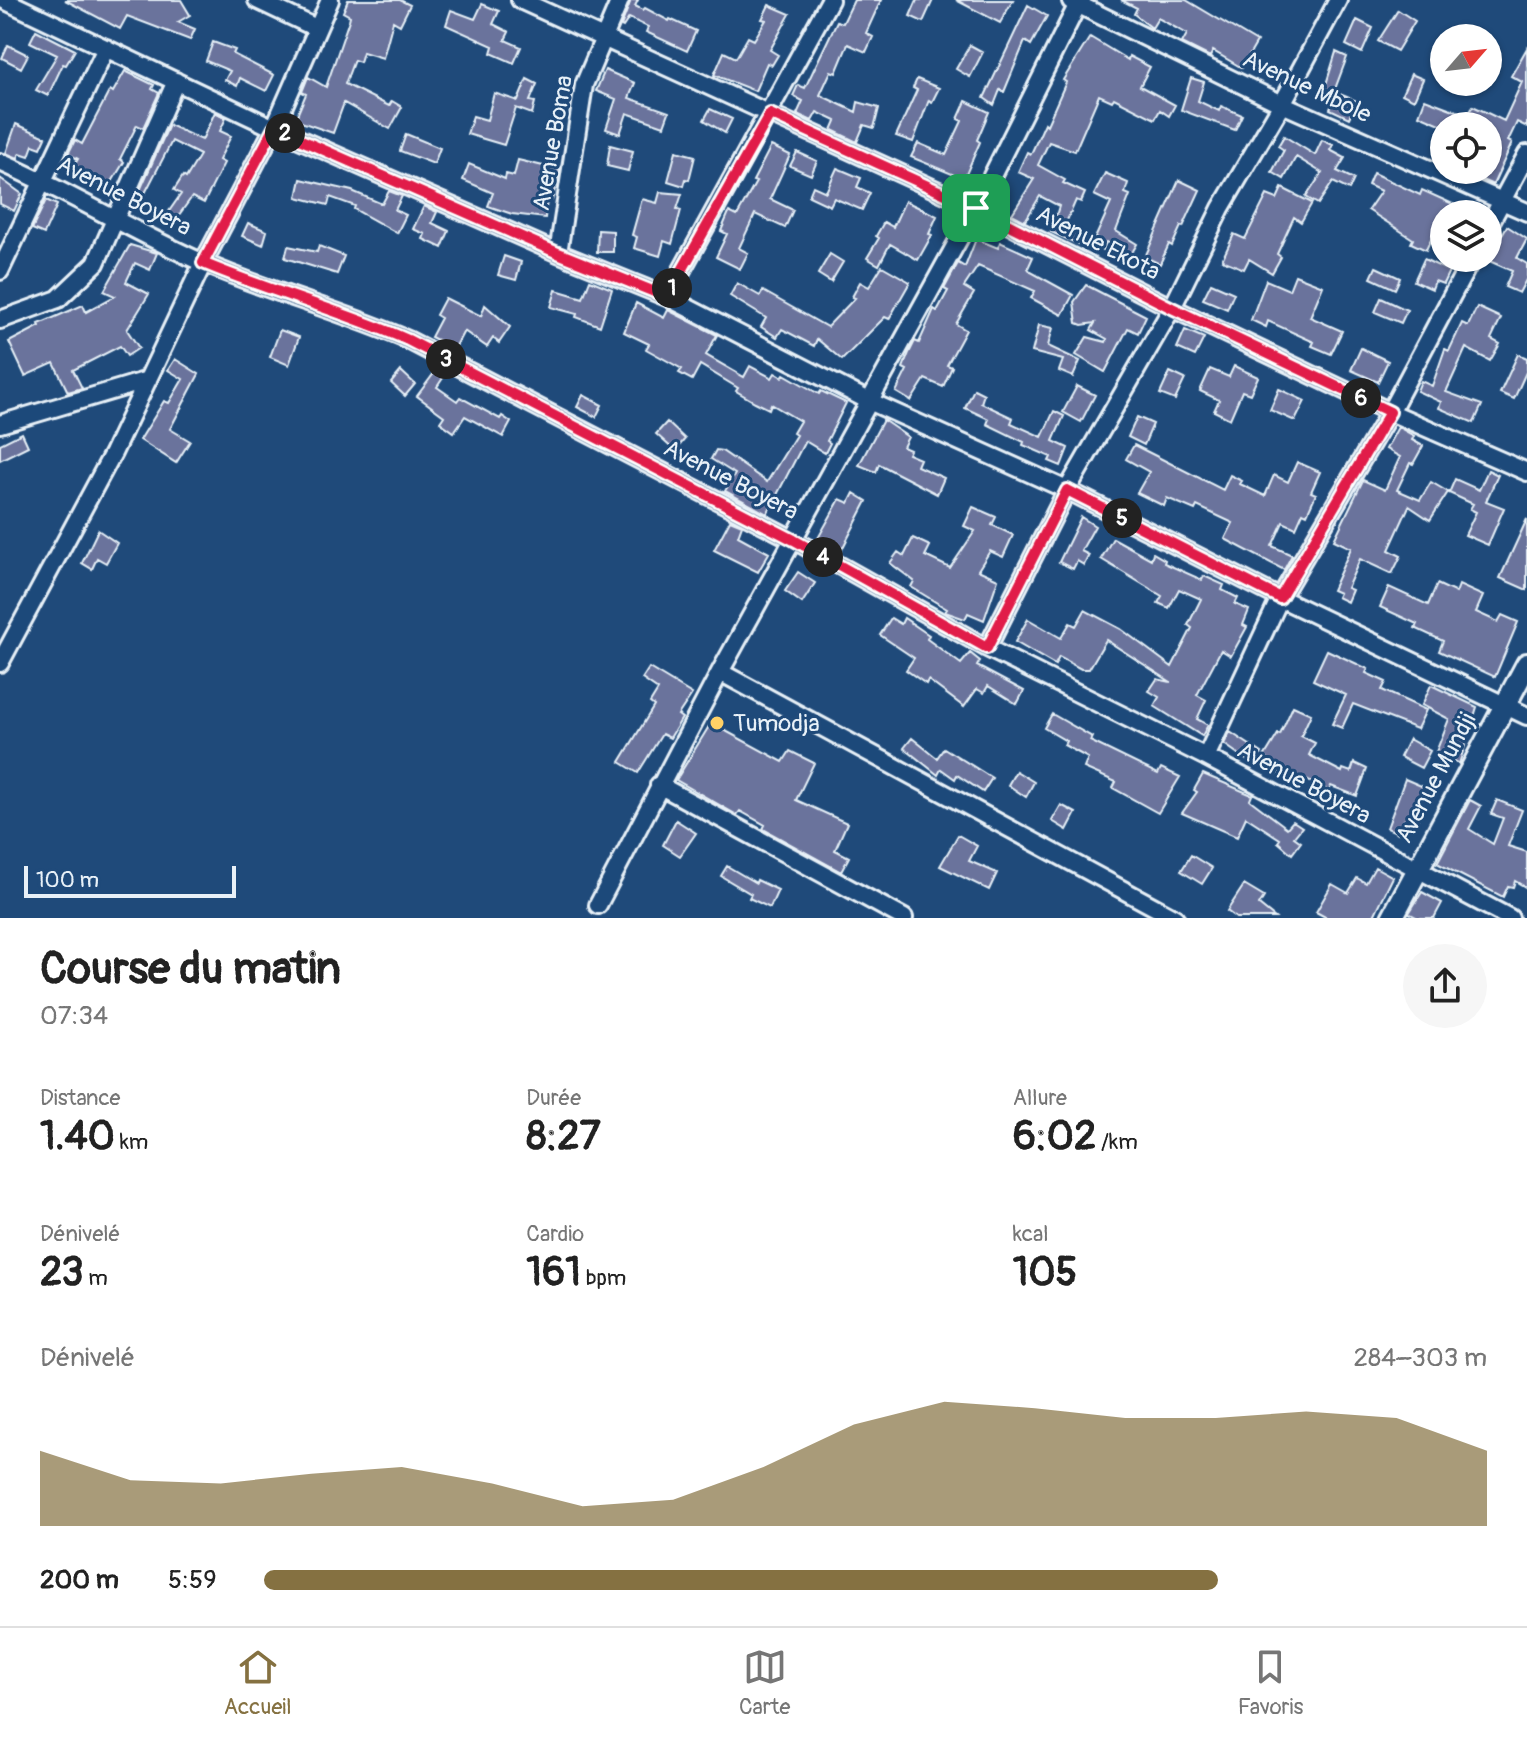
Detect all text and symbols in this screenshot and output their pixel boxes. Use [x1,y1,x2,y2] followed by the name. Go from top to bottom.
[1430,24,1502,96] north arrow
[1430,24,1502,272] map controls
[1238,45,1376,129] street label: Avenue Mbole
[527,73,579,213] street label: Avenue Boma
[1430,112,1502,184] button: locate
[265,113,305,153] pin: 2
[279,119,291,147] text: 2
[52,150,196,242] street label: Avenue Boyera
[942,174,1010,242] pin
[954,186,998,230] icon: arrive
[1031,199,1165,287] street label: Avenue Ekota
[1430,200,1502,272] button: layers
[652,268,692,308] pin: 1
[668,274,676,302] text: 1
[426,339,466,379] pin: 3
[440,345,452,373] text: 3
[1341,378,1381,418] pin: 6
[1355,384,1367,412] text: 6
[659,434,803,526] street label: Avenue Boyera
[1102,498,1142,538] pin: 5
[1116,504,1128,532] text: 5
[803,537,843,577] pin: 4
[817,543,829,571] text: 4
[1390,708,1482,848] street label: Avenue Mundji
[733,709,820,738] place label: Tumodja
[708,714,726,732] marker: Tumodja
[1232,736,1376,830] street label: Avenue Boyera
[24,862,236,898] scale bar
[36,866,99,894] text: 100 m
[40,942,341,997] text: Course du matin
[1403,944,1487,1028] button: share
[40,1000,108,1032] text: 07:34
[40,1084,120,1112] text: Distance
[526,1084,581,1112] text: Durée
[1013,1084,1067,1112] text: Allure
[40,1112,115,1161] text: 1.40
[526,1112,601,1161] text: 8:27
[1013,1112,1096,1161] text: 6:02
[115,1128,148,1156] text: km
[1096,1128,1138,1156] text: /km
[40,1220,120,1248] text: Dénivelé
[526,1220,584,1248] text: Cardio
[1013,1220,1048,1248] text: kcal
[40,1248,83,1297] text: 23
[526,1248,581,1297] text: 161
[1013,1248,1077,1297] text: 105
[83,1264,108,1292] text: m
[581,1264,626,1292] text: bpm
[40,1342,135,1374] text: Dénivelé
[1353,1342,1487,1374] text: 284–303 m
[40,1564,119,1596] text: 200 m
[168,1564,217,1596] text: 5:59
[224,1645,291,1721] tab: Accueil
[739,1645,790,1721] tab: Carte
[1238,1645,1303,1721] tab: Favoris

